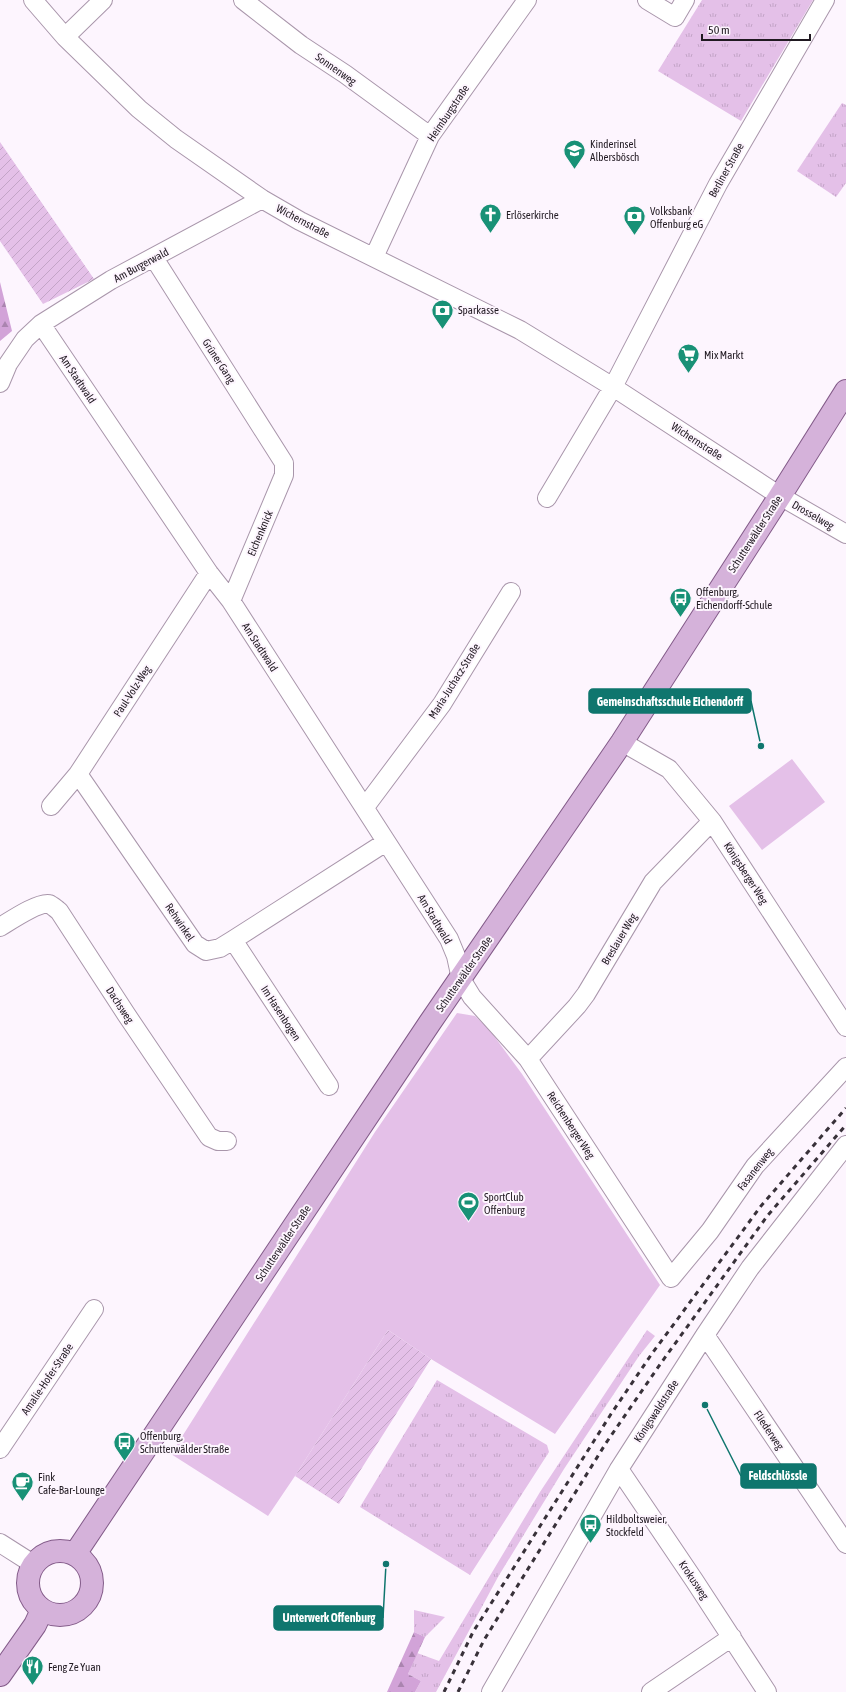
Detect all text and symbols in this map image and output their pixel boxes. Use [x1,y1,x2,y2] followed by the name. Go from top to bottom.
[702,16,810,42] scale bar
[708,23,730,37] text: 50 m
[313,51,359,88] street label: Sonnenweg
[425,83,471,143] street label: Heimburgstraße
[561,137,587,170] school or university icon: Kinderinsel Albersbösch
[590,138,639,163] place label: Kinderinsel Albersbösch
[706,141,746,199] street label: Berliner Straße
[274,202,332,240] street label: Wichernstraße
[478,202,504,235] church icon: Erlöserkirche
[622,204,648,237] bank icon: Volksbank Offenburg eG
[650,205,703,230] place label: Volksbank Offenburg eG
[506,209,559,221] place label: Erlöserkirche
[111,245,171,285] street label: Am Burgerwald
[429,297,455,330] bank icon: Sparkasse
[458,304,499,316] place label: Sparkasse
[200,337,238,386] street label: Grüner Gang
[676,342,702,375] supermarket icon: Mix Markt
[704,349,744,361] place label: Mix Markt
[57,353,99,405] street label: Am Stadtwald
[669,420,725,462] street label: Wichernstraße
[726,493,784,575] street label: Schutterwälder Straße
[790,498,836,532] street label: Drosselweg
[245,508,275,558] street label: Eichenknick
[667,585,693,618] bus stop icon: Offenburg, Eichendorff-Schule
[696,586,772,611] place label: Offenburg, Eichendorff-Schule
[240,620,280,674] street label: Am Stadtwald
[426,641,482,721] street label: Maria-Juchacz-Straße
[111,663,153,719] street label: Paul-Volz-Weg
[589,689,751,713] callout: Gemeinschaftsschule Eichendorff
[597,695,744,709] text: Gemeinschaftsschule Eichendorff
[721,840,771,906] street label: Königsberger Weg
[416,892,454,946] street label: Am Stadtwald
[163,901,197,943] street label: Rehwinkel
[599,911,639,967] street label: Breslauer Weg
[433,934,495,1014] street label: Schutterwälder Straße
[259,983,303,1043] street label: Im Hasenbogen
[104,985,136,1026] street label: Dachsweg
[545,1089,597,1161] street label: Reichenberger Weg
[735,1145,775,1192] street label: Fasanenweg
[456,1190,482,1223] sports icon: SportClub Offenburg
[484,1191,525,1216] place label: SportClub Offenburg
[253,1203,313,1283] street label: Schutterwälder Straße
[19,1341,75,1417] street label: Amalie-Hofer-Straße
[631,1378,681,1444] street label: Königswaldstraße
[752,1408,787,1452] street label: Fliederweg
[111,1429,137,1462] bus stop icon: Offenburg, Schutterwälder Straße
[140,1430,229,1455] place label: Offenburg, Schutterwälder Straße
[741,1464,816,1488] callout: Feldschlössle
[749,1469,808,1483] text: Feldschlössle
[9,1470,35,1503] cafe icon: Fink Cafe-Bar-Lounge
[38,1471,105,1496] place label: Fink Cafe-Bar-Lounge
[578,1512,604,1545] bus stop icon: Hildboltsweier, Stockfeld
[606,1513,667,1538] place label: Hildboltsweier, Stockfeld
[677,1558,711,1602] street label: Krokusweg
[274,1606,383,1630] callout: Unterwerk Offenburg
[283,1611,376,1625] text: Unterwerk Offenburg
[20,1654,46,1687] restaurant icon: Feng Ze Yuan
[48,1661,101,1673] place label: Feng Ze Yuan

